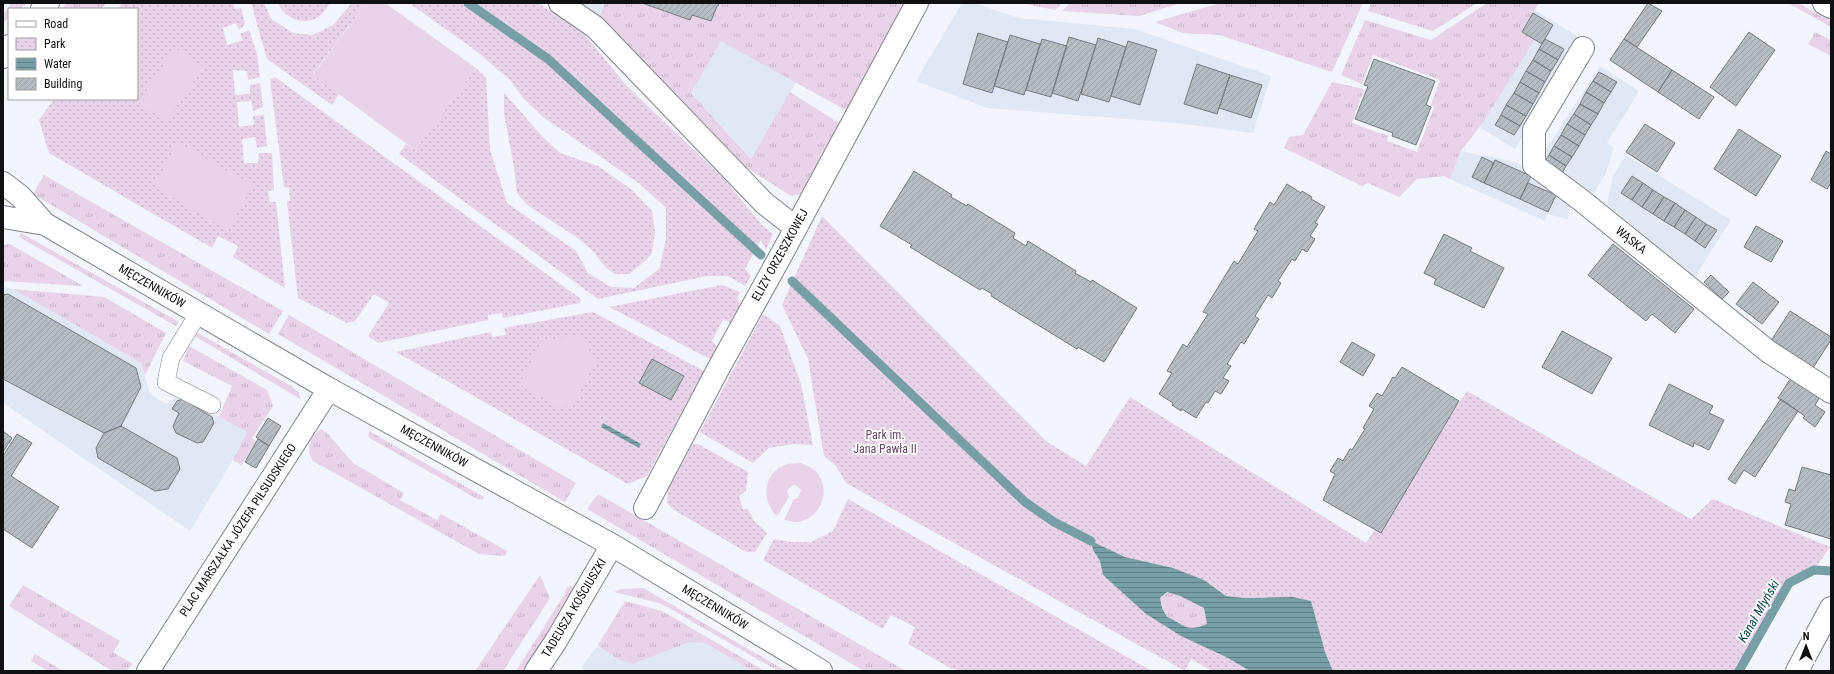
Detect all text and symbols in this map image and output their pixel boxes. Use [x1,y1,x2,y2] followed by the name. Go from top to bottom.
[8,8,138,100] legend
[44,17,68,31] text: Road
[44,37,66,51] text: Park
[44,57,72,71] text: Water
[44,77,82,91] text: Building
[749,207,811,303] street label: ELIZY ORZESZKOWEJ
[1613,223,1649,257] street label: WĄSKA
[116,260,188,311] street label: MĘCZENNIKÓW
[398,421,471,470] street label: MĘCZENNIKÓW
[853,428,917,456] park label: Park im. Jana Pawła II
[176,440,299,619] street label: PLAC MARSZAŁKA JÓZEFA PIŁSUDSKIEGO
[538,555,609,660] street label: TADEUSZA KOŚCIUSZKI
[1735,577,1782,645] water label: Kanał Młyński
[679,581,751,632] street label: MĘCZENNIKÓW
[1786,626,1826,666] north arrow
[1803,630,1810,643] text: N

